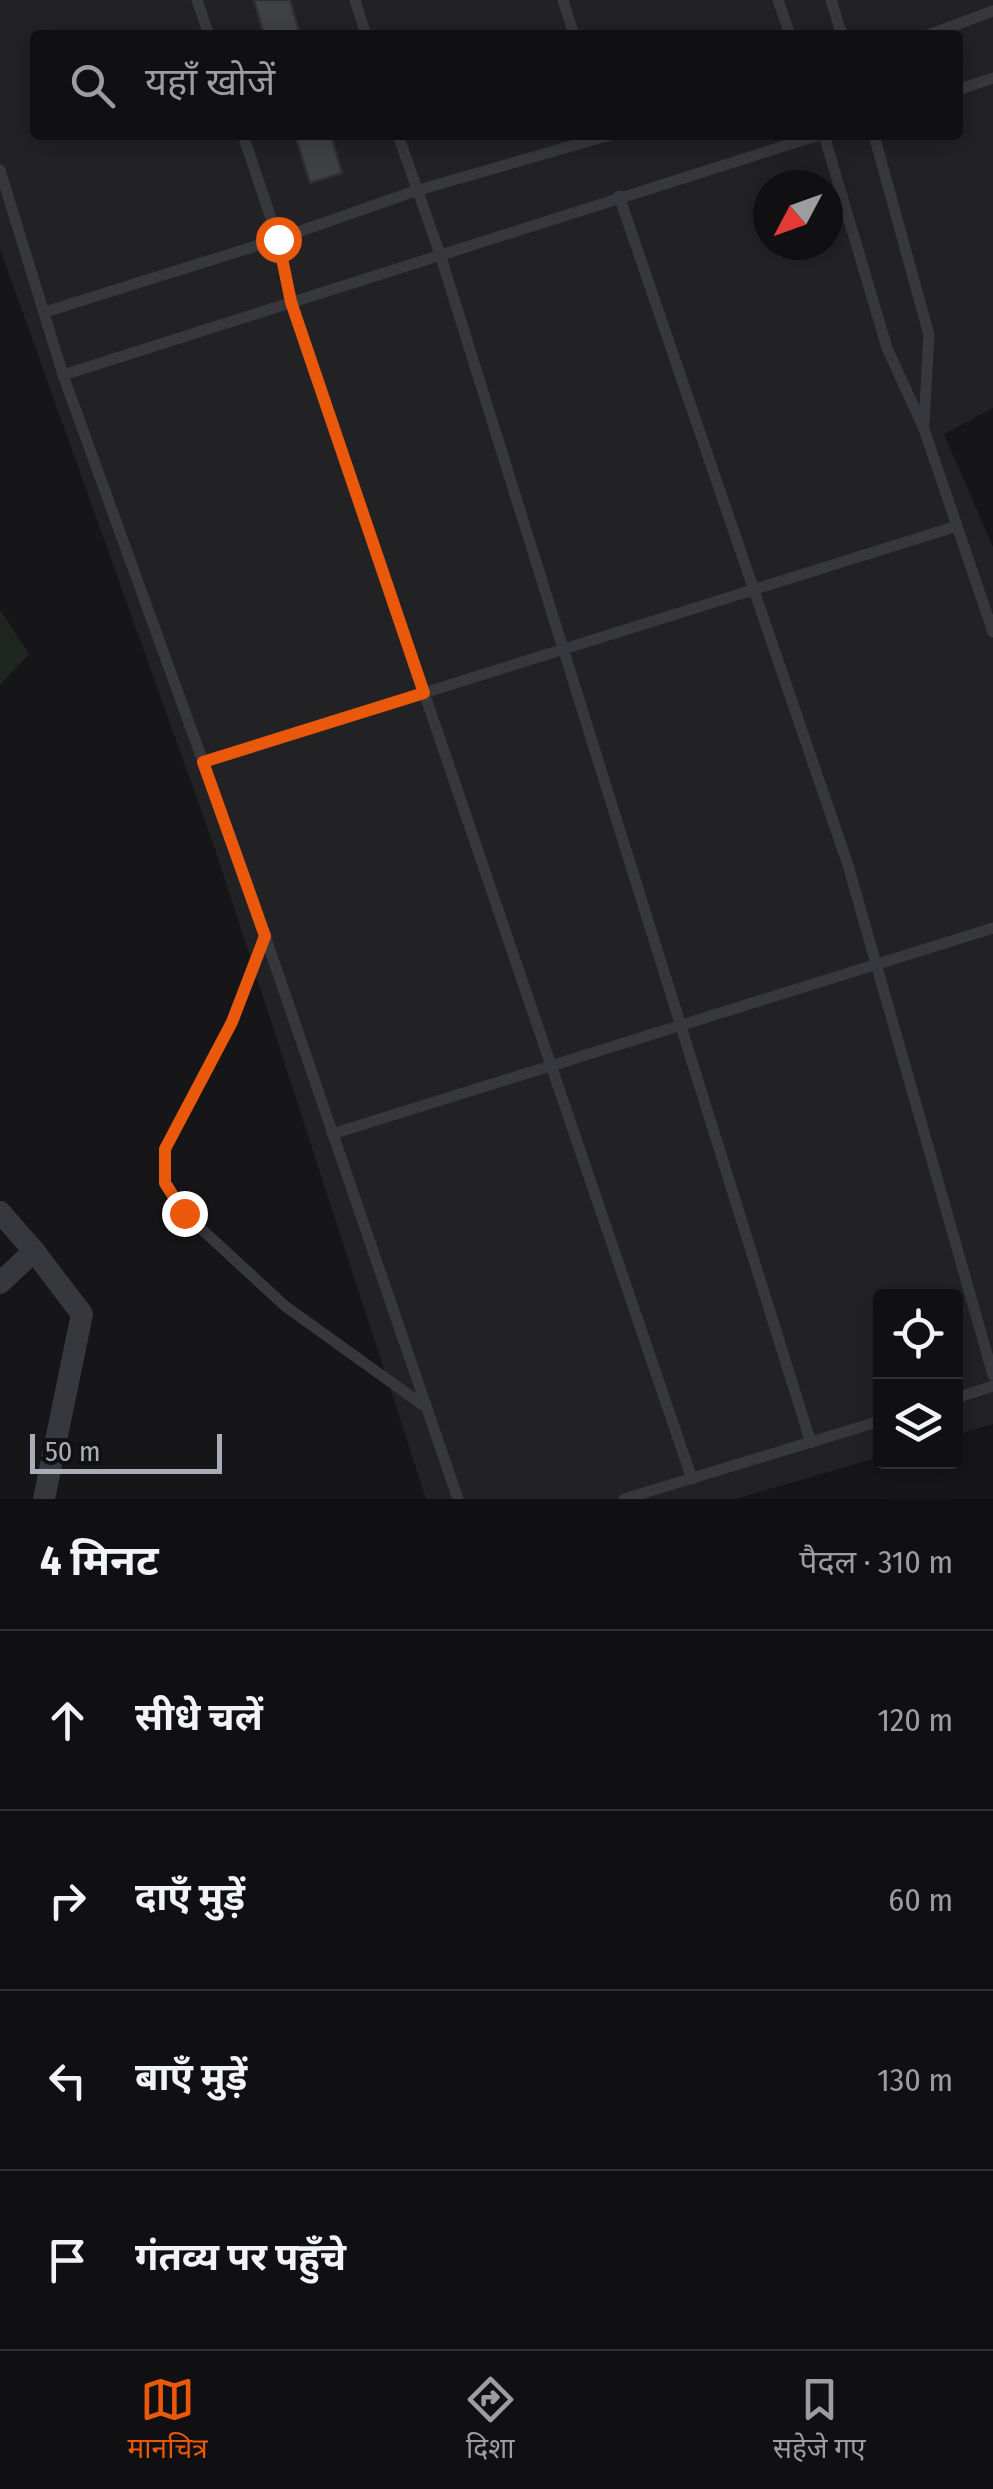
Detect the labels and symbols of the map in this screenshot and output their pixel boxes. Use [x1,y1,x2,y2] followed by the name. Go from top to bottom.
[753,170,843,260] north arrow
[256,217,302,263] route start
[162,1191,208,1237] route end
[30,1429,222,1474] scale bar

